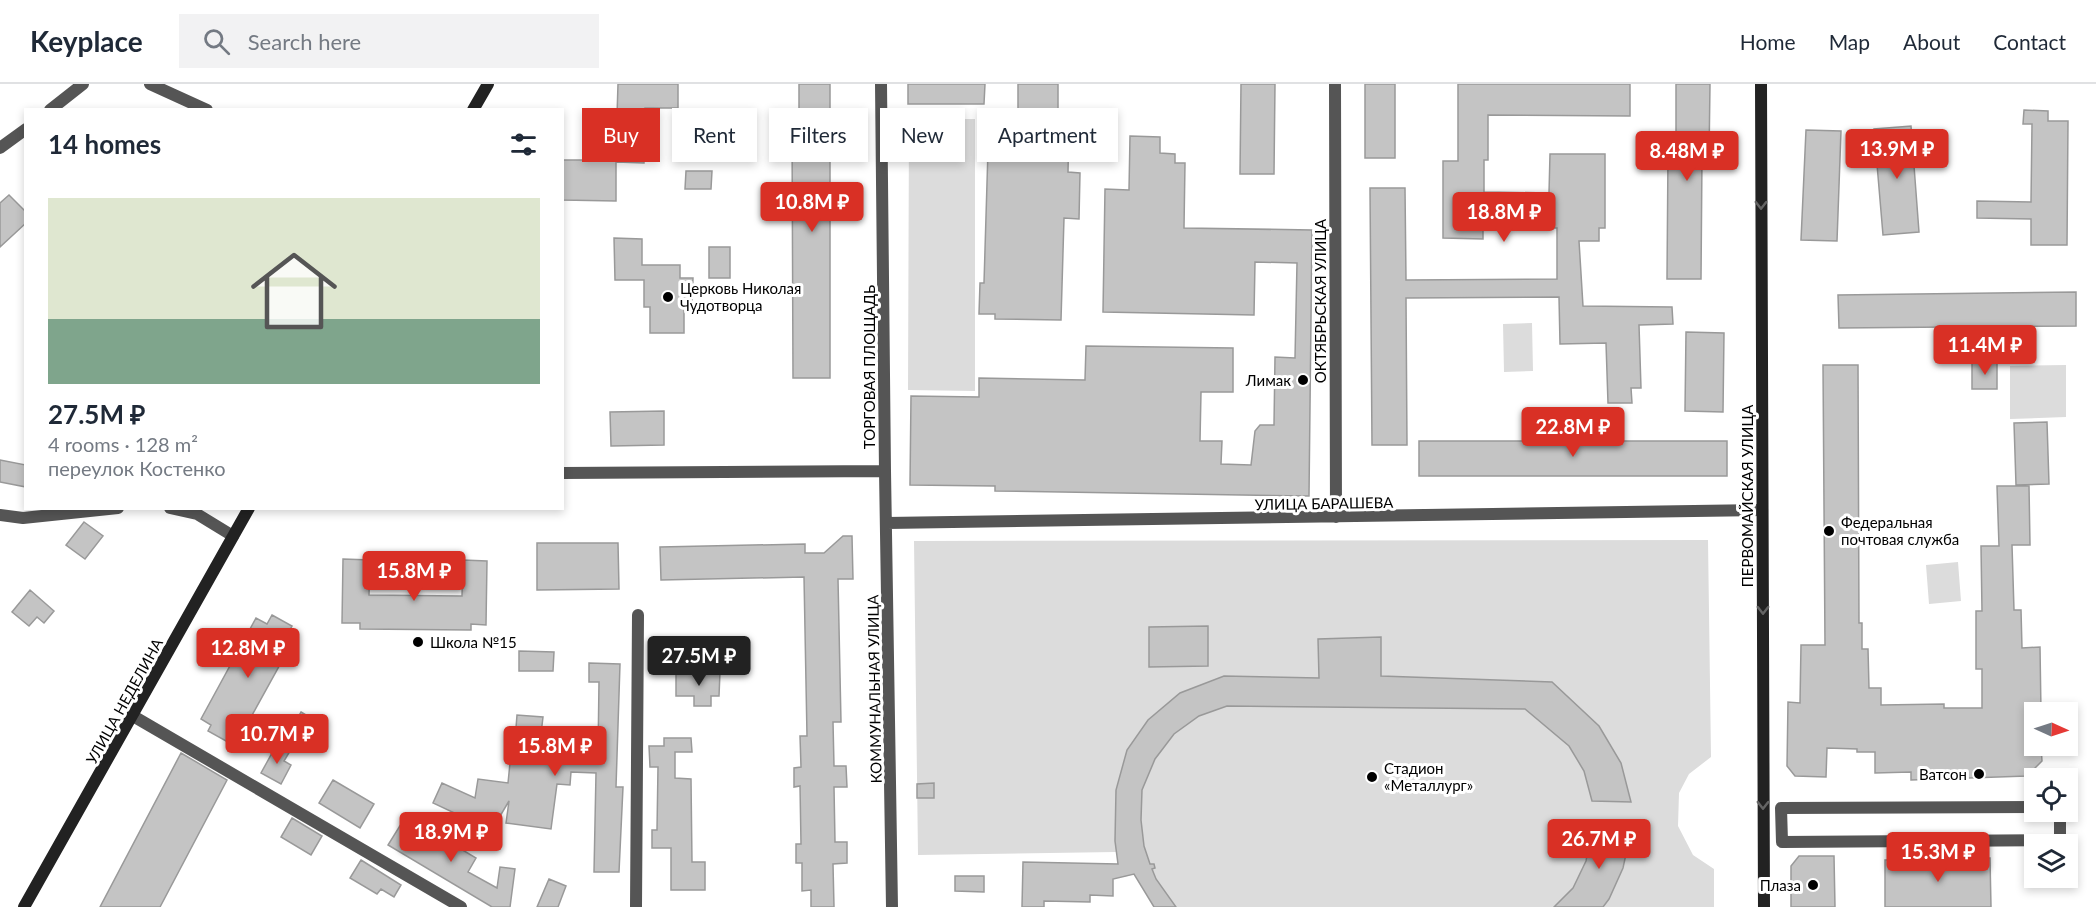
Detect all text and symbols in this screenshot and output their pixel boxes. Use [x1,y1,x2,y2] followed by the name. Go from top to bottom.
[179,14,599,68] search box
[30,24,143,58] text: Keyplace
[200,25,233,58] icon: search
[248,28,361,55] text: Search here
[1740,29,1796,54] text: Home
[1829,29,1870,54] text: Map
[1903,29,1960,54] text: About
[1993,29,2066,54] text: Contact
[582,108,660,162] chip: Buy
[672,108,757,162] chip: Rent
[769,108,868,162] chip: Filters
[880,108,965,162] chip: New
[977,108,1118,162] chip: Apartment
[48,128,161,160] text: 14 homes
[507,128,540,161] icon: filters
[1842,129,1952,180] pin: 13.9M ₽
[1632,131,1742,182] pin: 8.48M ₽
[1860,136,1934,160] text: 13.9M ₽
[1650,138,1724,162] text: 8.48M ₽
[757,182,867,233] pin: 10.8M ₽
[775,189,849,213] text: 10.8M ₽
[1449,192,1559,243] pin: 18.8M ₽
[1467,199,1541,223] text: 18.8M ₽
[1755,201,1768,210] one-way arrow
[1311,218,1329,383] street label: ОКТЯБРЬСКАЯ УЛИЦА
[240,237,348,345] icon: home
[680,279,801,314] place label: Церковь Николая Чудотворца
[860,285,878,449] street label: ТОРГОВАЯ ПЛОЩАДЬ
[661,290,675,304] marker: Церковь Николая Чудотворца
[1930,325,2040,376] pin: 11.4M ₽
[1948,332,2022,356] text: 11.4M ₽
[1245,371,1291,389] place label: Лимак
[1296,373,1310,387] marker: Лимак
[48,398,145,430] text: 27.5M ₽
[1738,404,1756,587] street label: ПЕРВОМАЙСКАЯ УЛИЦА
[1518,407,1628,458] pin: 22.8M ₽
[1536,414,1610,438] text: 22.8M ₽
[48,432,198,456] text: 4 rooms · 128 m²
[48,456,226,480] text: переулок Костенко
[1255,493,1394,513] street label: УЛИЦА БАРАШЕВА
[1841,513,1959,548] place label: Федеральная почтовая служба
[1822,524,1836,538] marker: Федеральная почтовая служба
[359,551,469,602] pin: 15.8M ₽
[377,558,451,582] text: 15.8M ₽
[863,594,885,783] street label: КОММУНАЛЬНАЯ УЛИЦА
[1757,606,1769,615] one-way arrow
[193,628,303,679] pin: 12.8M ₽
[430,633,517,651] place label: Школа №15
[82,634,166,767] street label: УЛИЦА НЕДЕЛИНА
[211,635,285,659] text: 12.8M ₽
[411,635,425,649] marker: Школа №15
[644,636,754,687] pin: 27.5M ₽
[662,643,736,667] text: 27.5M ₽
[2024,702,2078,756] north arrow
[2024,702,2078,888] map controls
[222,714,332,765] pin: 10.7M ₽
[240,721,314,745] text: 10.7M ₽
[500,726,610,777] pin: 15.8M ₽
[518,733,592,757] text: 15.8M ₽
[1384,759,1473,794] place label: Стадион «Металлург»
[1919,765,1967,783] place label: Ватсон
[1972,767,1986,781] marker: Ватсон
[2024,768,2078,822] button: locate
[1365,770,1379,784] marker: Стадион «Металлург»
[1757,801,1769,810] one-way arrow
[396,812,506,863] pin: 18.9M ₽
[414,819,488,843] text: 18.9M ₽
[1544,819,1654,870] pin: 26.7M ₽
[1562,826,1636,850] text: 26.7M ₽
[1883,832,1993,883] pin: 15.3M ₽
[2024,834,2078,888] button: layers
[1901,839,1975,863] text: 15.3M ₽
[1760,876,1801,894] place label: Плаза
[1806,878,1820,892] marker: Плаза

